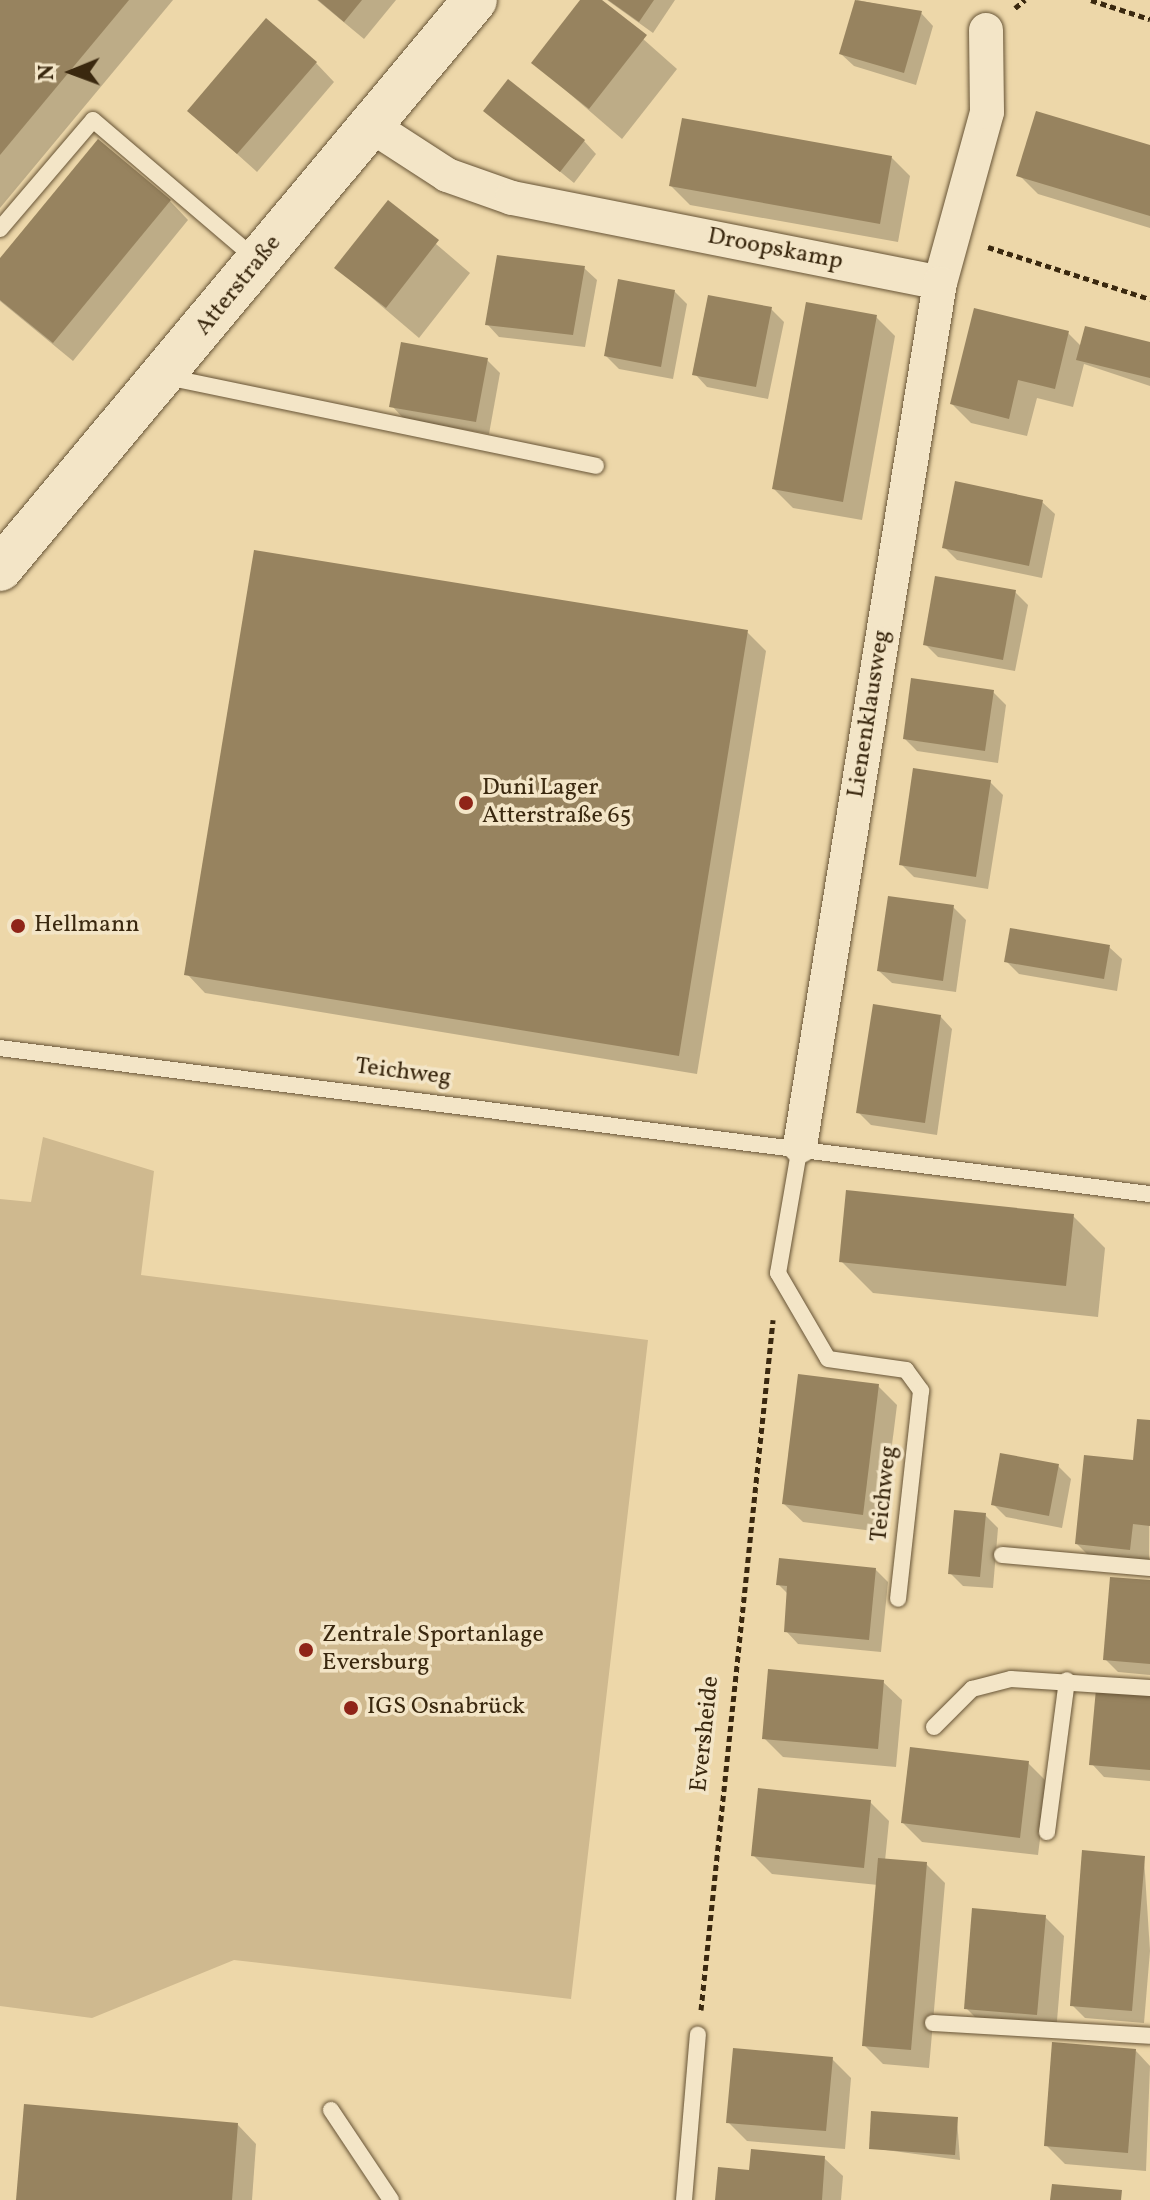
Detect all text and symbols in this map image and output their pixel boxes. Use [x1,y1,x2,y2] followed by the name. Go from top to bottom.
[32,32,112,112] north arrow
[32,64,63,81] text: N
[705,223,845,277] street label: Droopskamp
[190,230,288,342] street label: Atterstraße
[843,628,897,800] street label: Lienenklausweg
[482,775,631,831] place label: Duni Lager Atterstraße 65
[457,794,475,812] marker: Duni Lager Atterstraße 65
[34,912,140,940] place label: Hellmann
[9,917,27,935] marker: Hellmann
[353,1053,453,1093] street label: Teichweg
[866,1445,904,1543] street label: Teichweg
[322,1622,544,1678] place label: Zentrale Sportanlage Eversburg
[297,1641,315,1659] marker: Zentrale Sportanlage Eversburg
[686,1675,726,1793] street label: Eversheide
[367,1694,525,1722] place label: IGS Osnabrück
[342,1699,360,1717] marker: IGS Osnabrück

